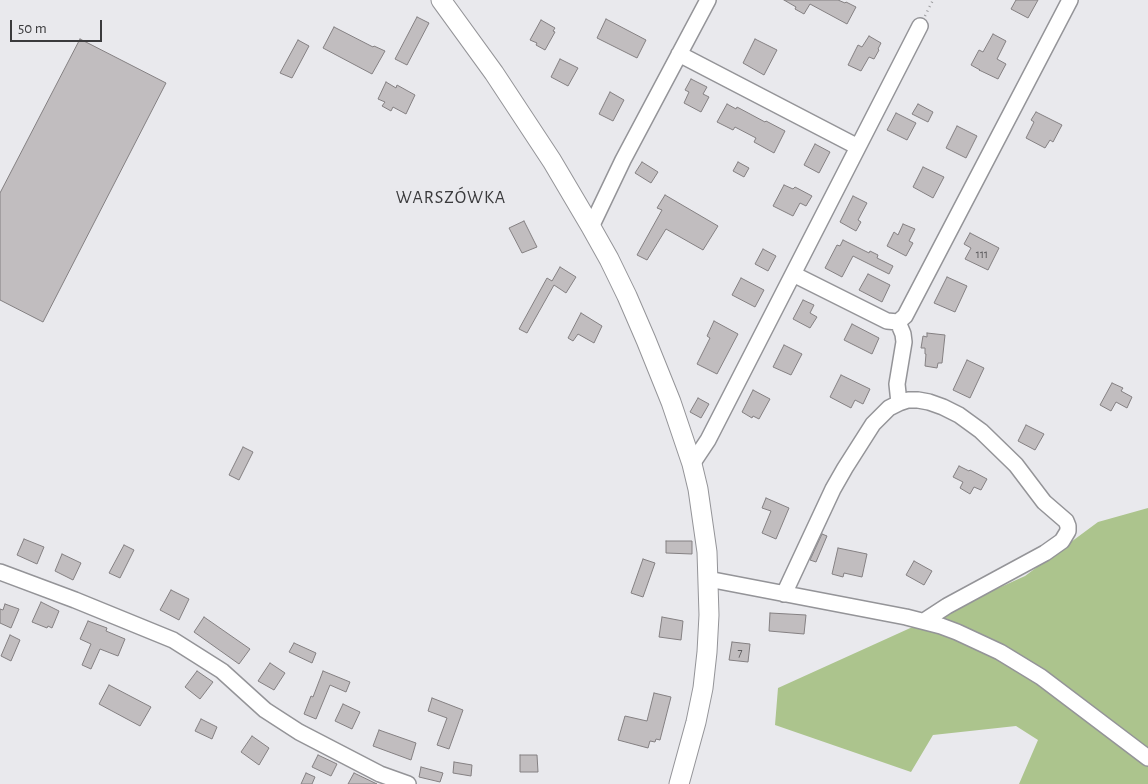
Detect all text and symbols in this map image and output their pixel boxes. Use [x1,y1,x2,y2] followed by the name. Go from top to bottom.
[12,10,105,42] scale bar
[18,21,47,36] text: 50 m
[395,187,507,209] district label: WARSZÓWKA
[976,247,988,261] house number: 111
[737,645,743,659] house number: 7

